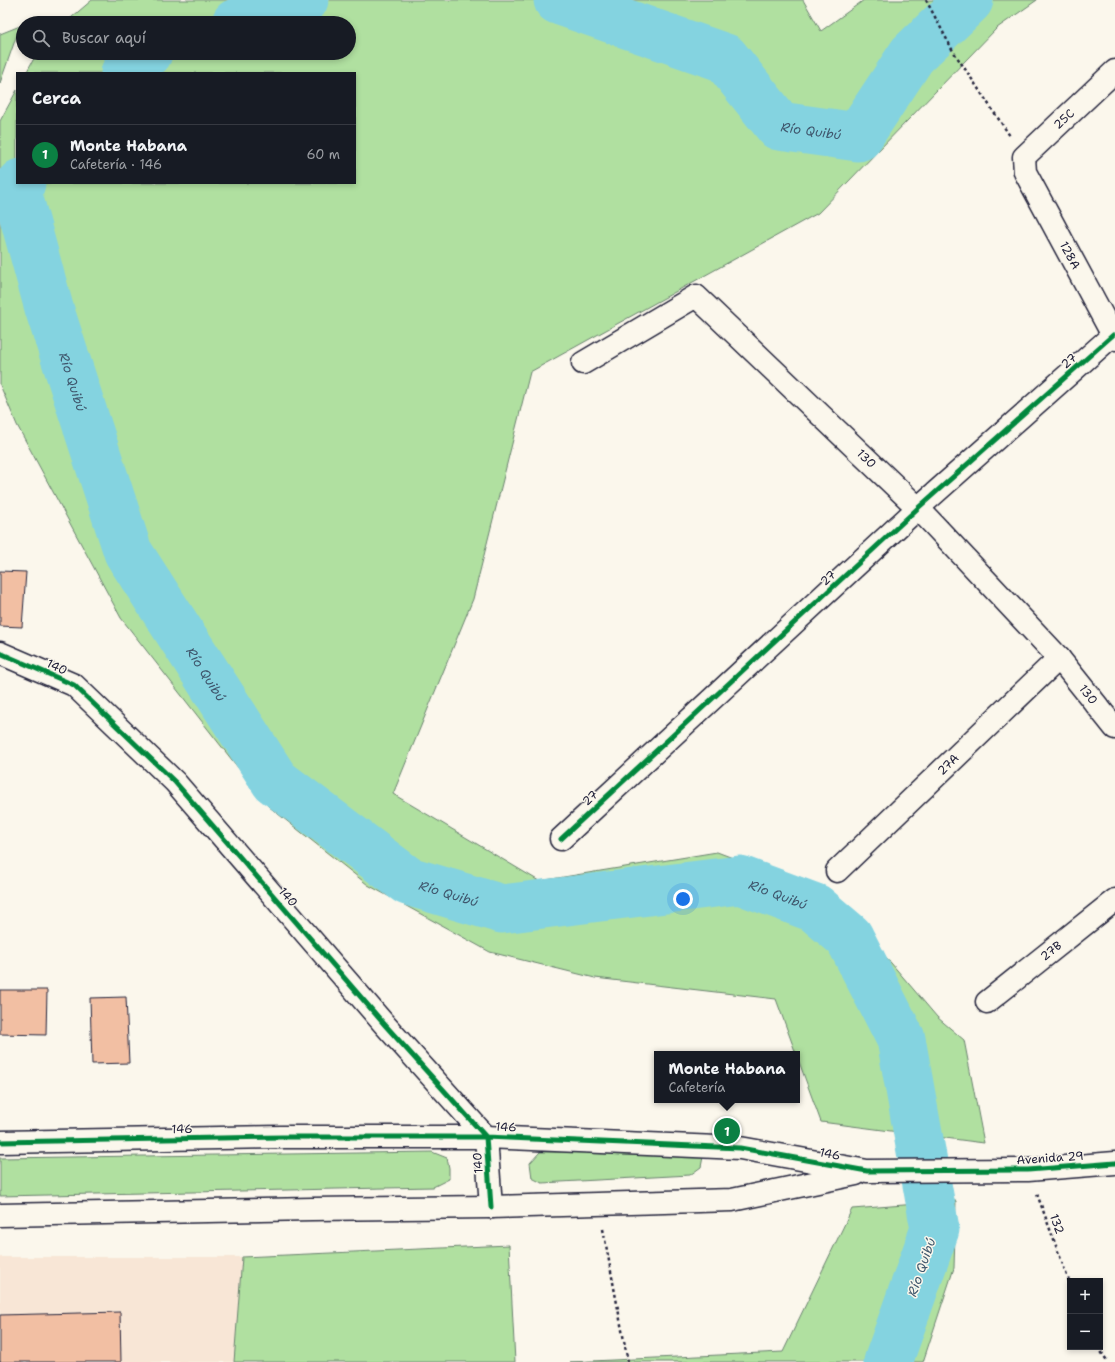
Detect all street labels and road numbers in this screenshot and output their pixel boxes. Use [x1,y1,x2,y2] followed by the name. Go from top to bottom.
[1050,105,1078,133] street label: 25C
[1056,239,1084,272] street label: 128A
[1058,350,1080,372] street label: 27
[853,446,880,472] street label: 130
[817,567,839,589] street label: 27
[44,655,70,679] street label: 140
[1075,681,1101,708] street label: 130
[934,750,963,779] street label: 27A
[579,787,601,809] street label: 27
[275,884,301,910] street label: 140
[1037,937,1065,964] street label: 27B
[495,1118,517,1136] street label: 146
[171,1121,193,1137] street label: 146
[818,1144,842,1164] street label: 146
[1016,1148,1084,1168] street label: Avenida 29
[469,1152,487,1174] street label: 140
[1046,1212,1068,1236] street label: 132

